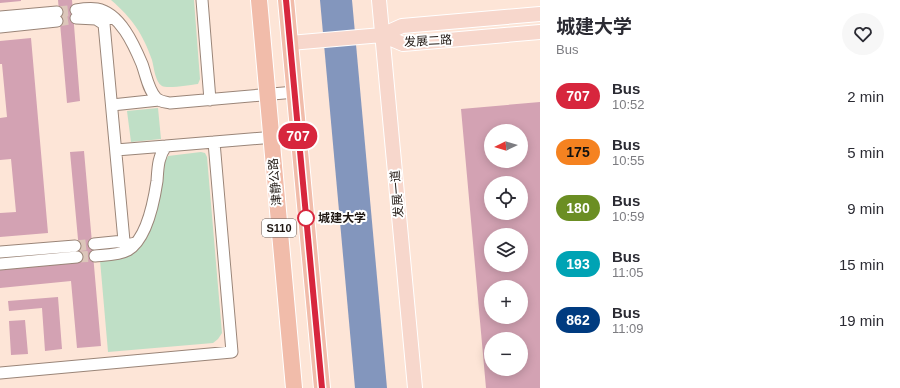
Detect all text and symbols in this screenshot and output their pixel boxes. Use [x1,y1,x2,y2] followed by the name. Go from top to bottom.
[842,13,884,55] button: heart
[556,16,632,37] text: 城建大学
[404,33,452,49] street label: 发展二路
[556,42,578,57] text: Bus
[612,80,640,97] text: Bus
[566,88,590,104] text: 707
[847,88,884,105] text: 2 min
[612,97,645,112] text: 10:52
[275,123,321,149] line badge: 707
[484,124,528,168] north arrow
[484,124,528,376] map controls
[286,128,310,144] text: 707
[612,136,640,153] text: Bus
[566,144,590,160] text: 175
[847,144,884,161] text: 5 min
[612,153,645,168] text: 10:55
[266,157,284,207] street label: 津静公路
[388,169,406,219] street label: 发展一道
[484,176,528,220] button: locate
[612,192,640,209] text: Bus
[566,200,590,216] text: 180
[847,200,884,217] text: 9 min
[297,209,315,227] marker: 城建大学
[612,209,645,224] text: 10:59
[318,211,366,225] place label: 城建大学
[262,219,296,237] road number: S110
[484,228,528,272] button: layers
[612,248,640,265] text: Bus
[566,256,590,272] text: 193
[839,256,884,273] text: 15 min
[612,265,644,280] text: 11:05
[484,280,528,324] button: +
[612,304,640,321] text: Bus
[566,312,590,328] text: 862
[839,312,884,329] text: 19 min
[612,321,644,336] text: 11:09
[484,332,528,376] button: −

